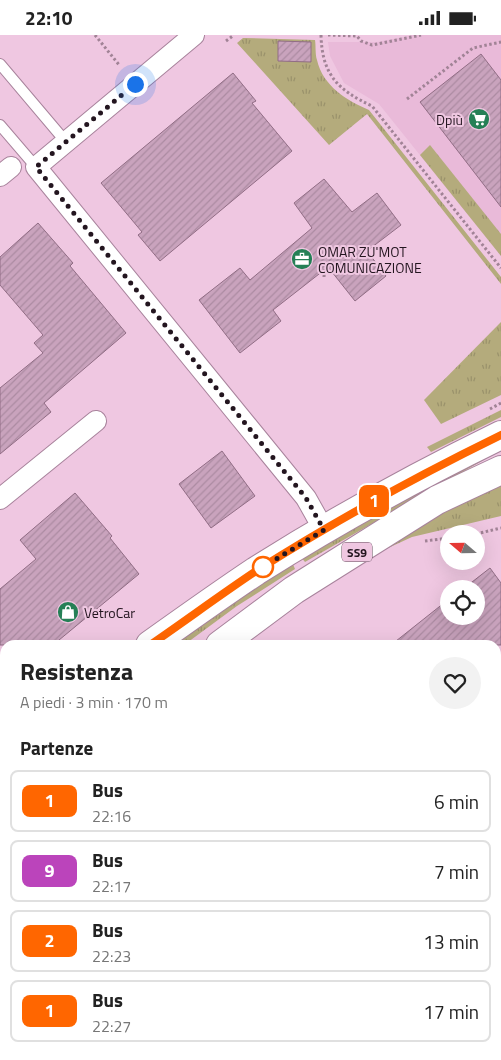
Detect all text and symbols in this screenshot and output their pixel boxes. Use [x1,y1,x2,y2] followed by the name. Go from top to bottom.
[25,3,72,32] text: 22:10
[123,72,148,97] your location
[467,107,491,131] supermarket icon: Dpiù
[436,109,463,130] place label: Dpiù
[318,241,422,278] place label: OMAR ZU'MOT COMUNICAZIONE
[290,247,314,271] office icon: OMAR ZU'MOT COMUNICAZIONE
[358,485,390,517] line badge: 1
[369,487,379,514] text: 1
[440,525,485,570] north arrow
[440,525,485,625] map controls
[342,543,372,561] road number: SS9
[252,556,274,578] unlabelled marker
[440,580,485,625] button: locate
[56,600,80,624] shop icon: VetroCar
[84,602,135,623] place label: VetroCar
[20,653,133,689] text: Resistenza
[429,657,481,709] button: heart
[20,690,168,714] text: A piedi · 3 min · 170 m
[20,733,93,762] text: Partenze
[92,775,123,804] text: Bus
[44,787,55,814] text: 1
[434,787,479,816] text: 6 min
[92,804,131,828] text: 22:16
[92,845,123,874] text: Bus
[44,857,55,884] text: 9
[434,857,479,886] text: 7 min
[92,874,131,898] text: 22:17
[92,915,123,944] text: Bus
[44,927,55,954] text: 2
[423,927,479,956] text: 13 min
[92,944,131,968] text: 22:23
[92,985,123,1014] text: Bus
[44,997,55,1024] text: 1
[423,997,479,1026] text: 17 min
[92,1014,131,1038] text: 22:27

